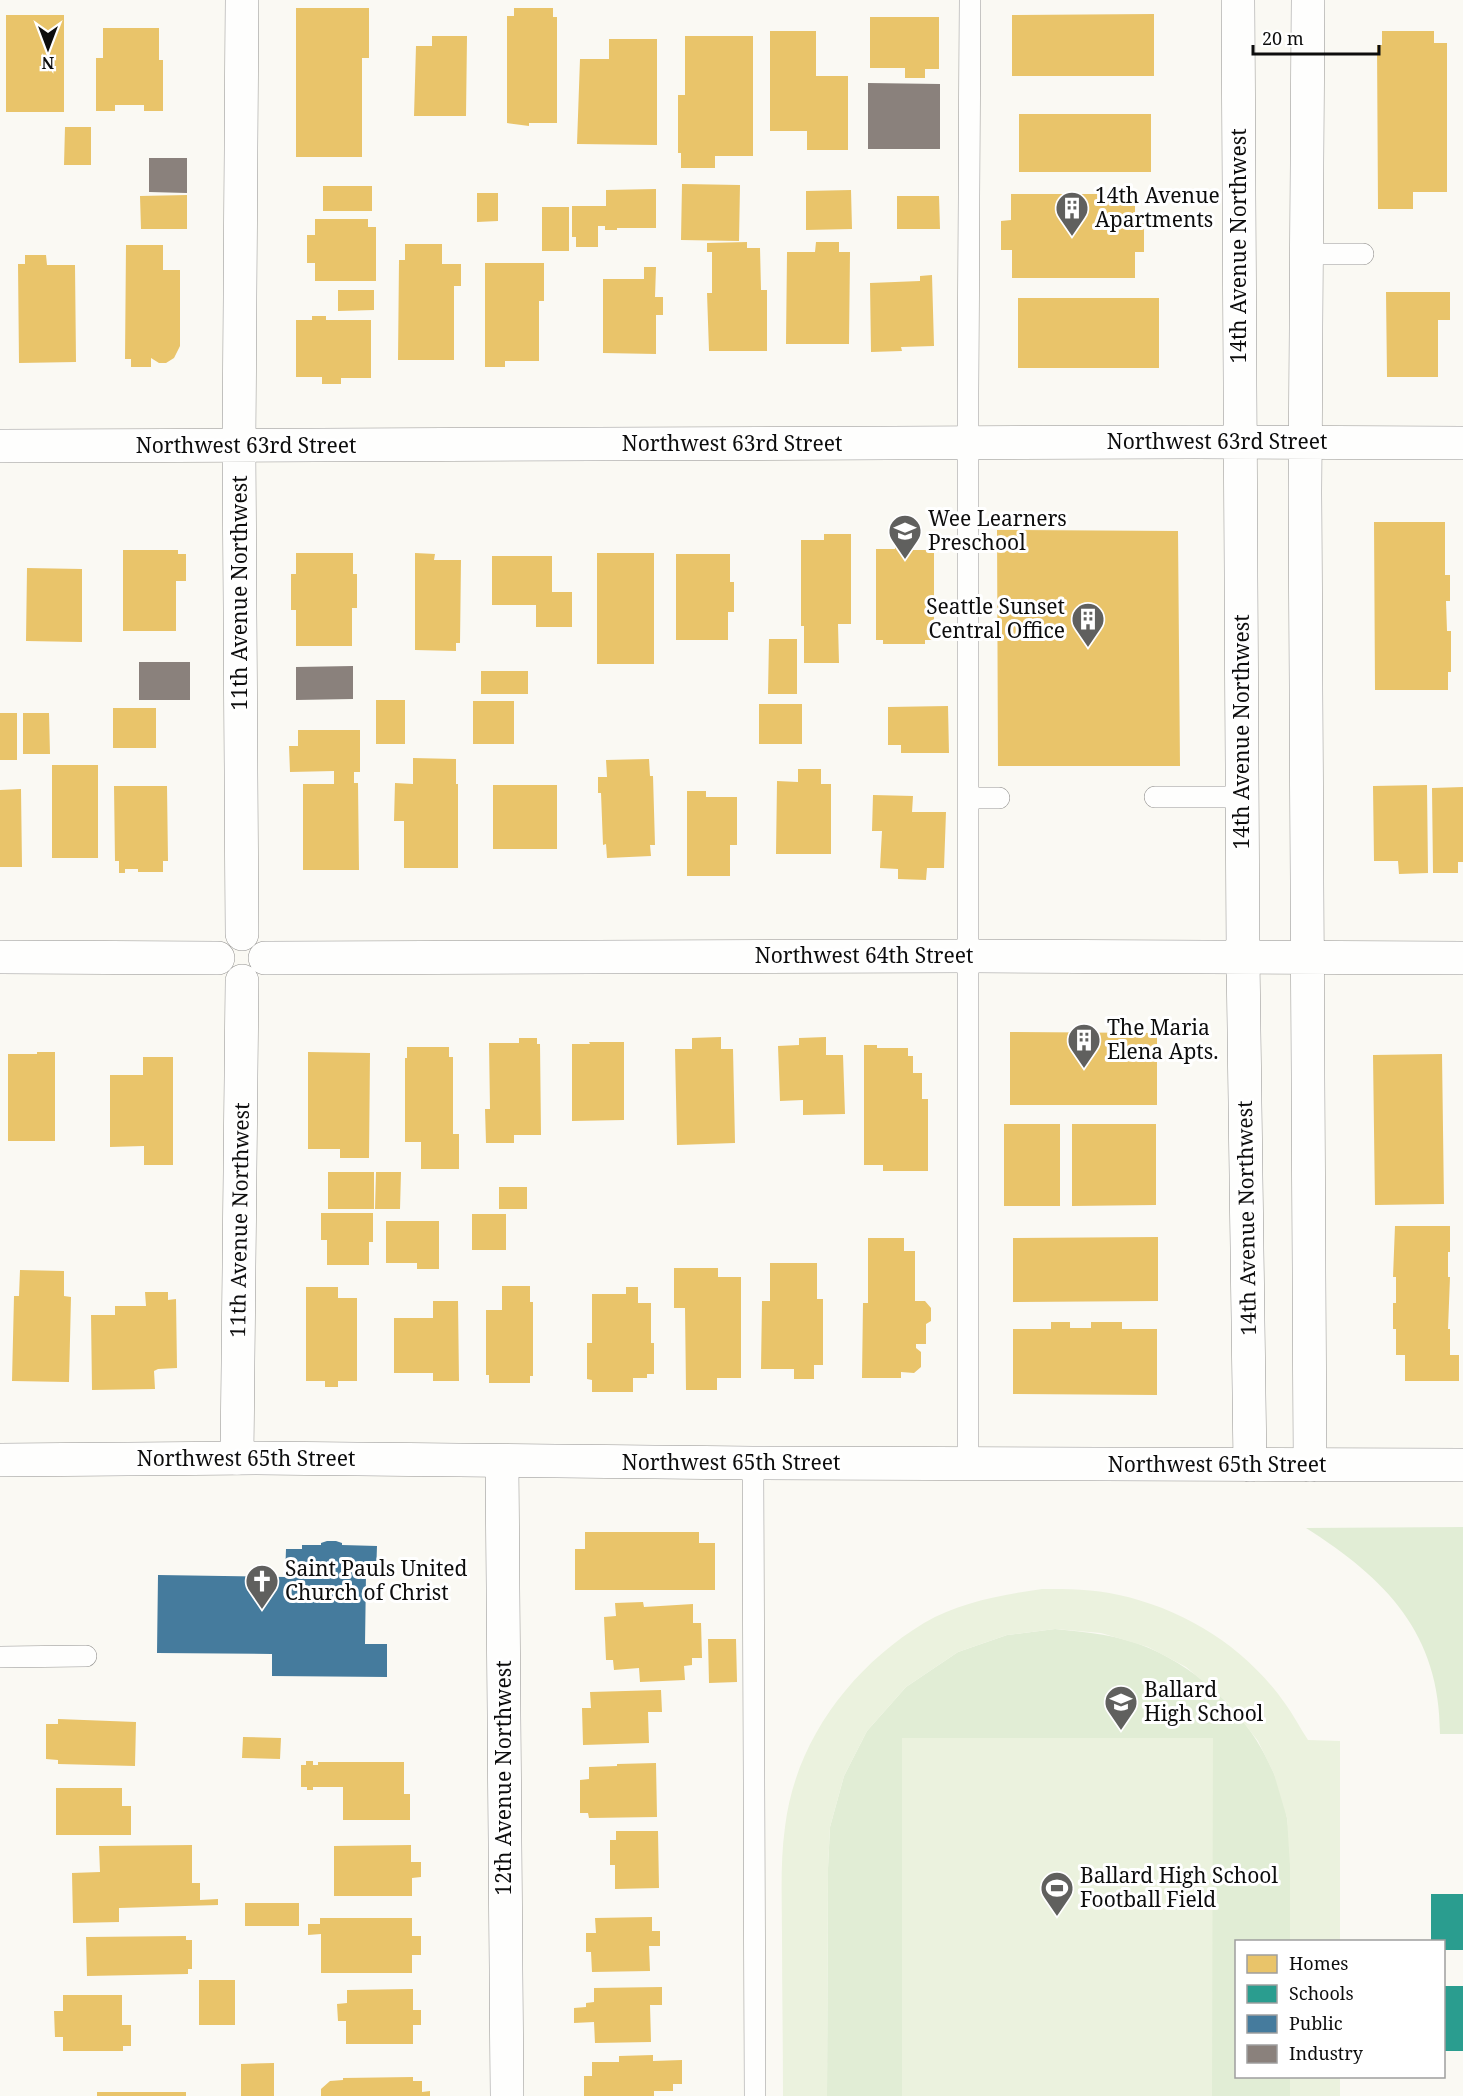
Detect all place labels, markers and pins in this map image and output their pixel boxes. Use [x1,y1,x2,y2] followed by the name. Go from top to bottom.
[1095,181,1220,233] place label: 14th Avenue Apartments
[1054,190,1090,237] building icon: 14th Avenue Apartments
[928,504,1067,556] place label: Wee Learners Preschool
[887,513,923,560] school or university icon: Wee Learners Preschool
[926,592,1065,644] place label: Seattle Sunset Central Office
[1070,601,1106,648] building icon: Seattle Sunset Central Office
[1107,1013,1218,1065] place label: The Maria Elena Apts.
[1066,1022,1102,1069] building icon: The Maria Elena Apts.
[285,1554,468,1606] place label: Saint Pauls United Church of Christ
[244,1563,280,1610] church icon: Saint Pauls United Church of Christ
[1144,1675,1264,1727] place label: Ballard High School
[1103,1684,1139,1731] school or university icon: Ballard High School
[1080,1861,1278,1913] place label: Ballard High School Football Field
[1039,1870,1075,1917] sports icon: Ballard High School Football Field

